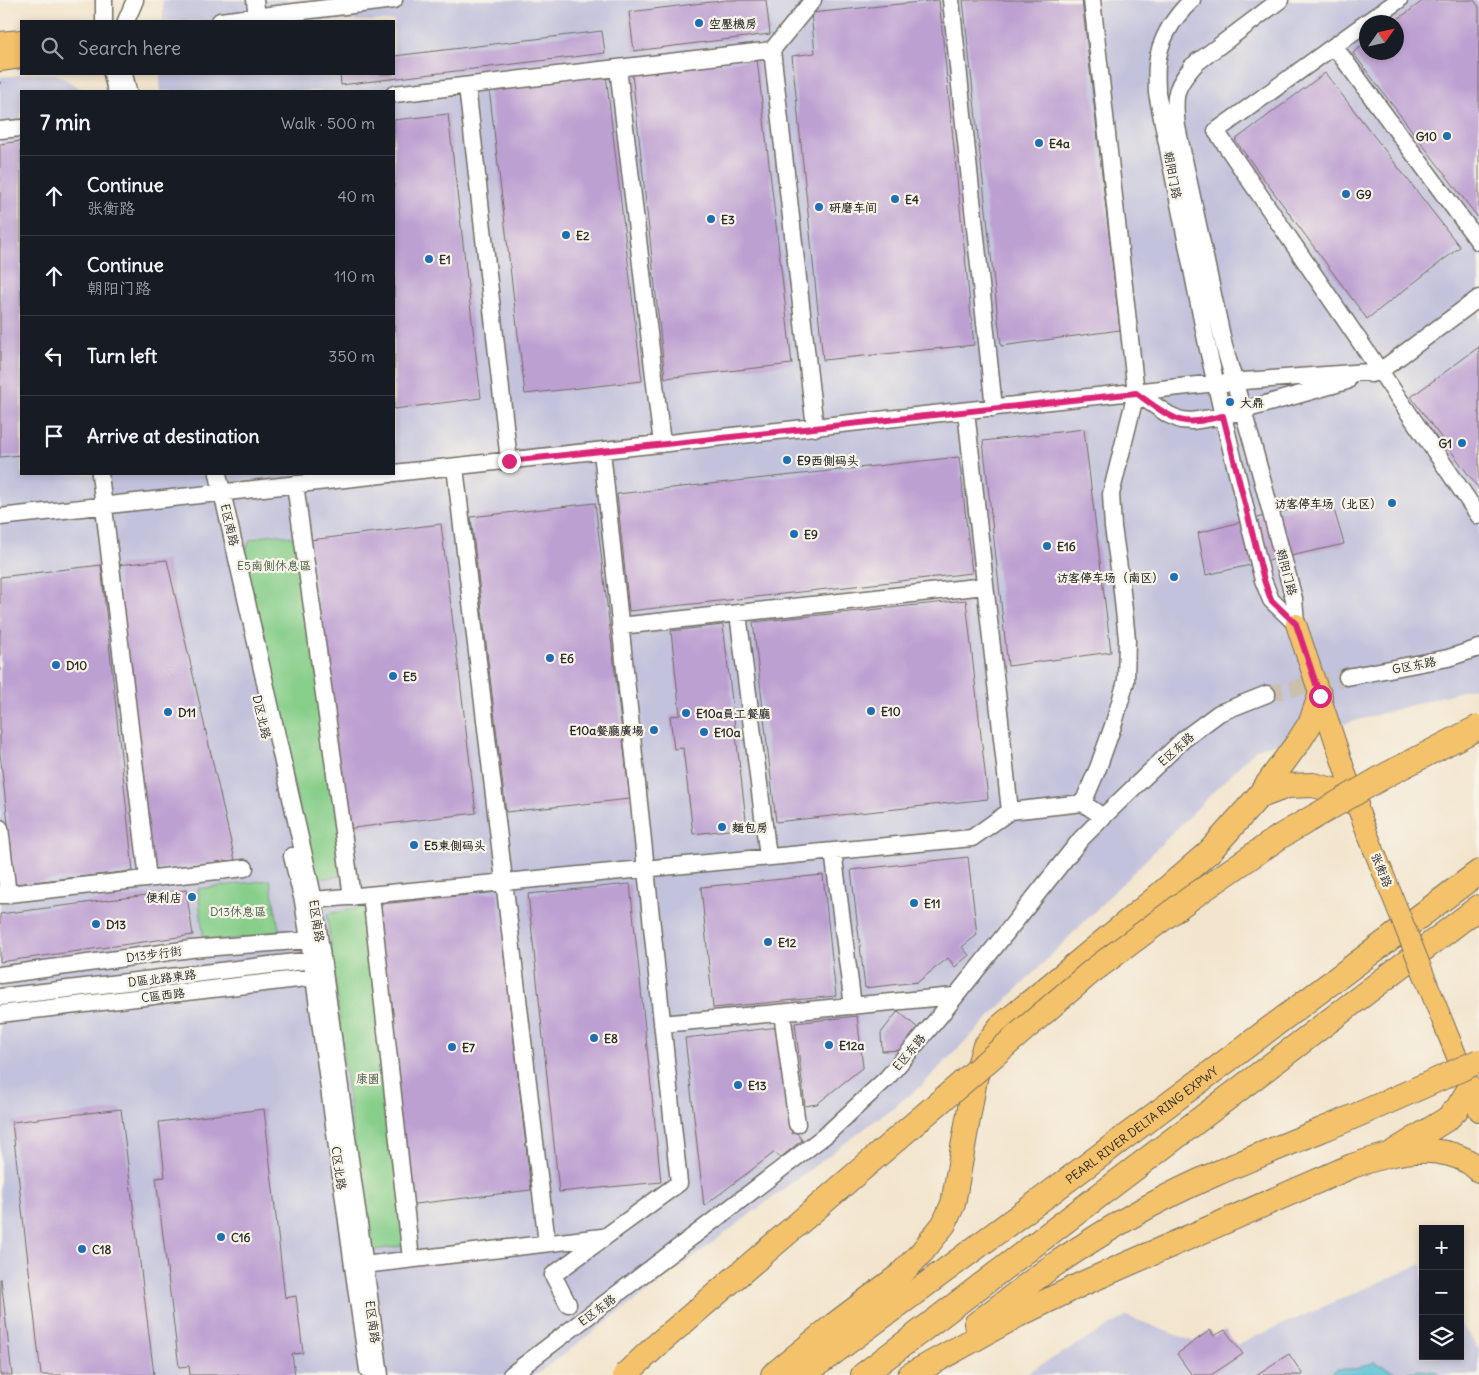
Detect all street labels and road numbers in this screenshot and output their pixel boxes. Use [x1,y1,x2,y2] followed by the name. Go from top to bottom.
[1161,150,1185,200] street label: 朝阳门路
[218,502,242,548] street label: E区南路
[1274,547,1300,597] street label: 朝阳门路
[1391,653,1437,677] street label: G区东路
[250,694,274,740] street label: D区北路
[1155,729,1197,769] street label: E区东路
[1368,850,1396,890] street label: 张衡路
[306,899,328,943] street label: E区南路
[125,943,183,965] street label: D13步行街
[127,966,197,990] street label: D區北路東路
[140,985,186,1005] street label: C區西路
[889,1031,929,1073] street label: E区东路
[1062,1063,1221,1186] street label: PEARL RIVER DELTA RING EXPWY
[329,1145,349,1191] street label: C区北路
[575,1291,619,1329] street label: E区东路
[363,1300,383,1344] street label: E区南路

